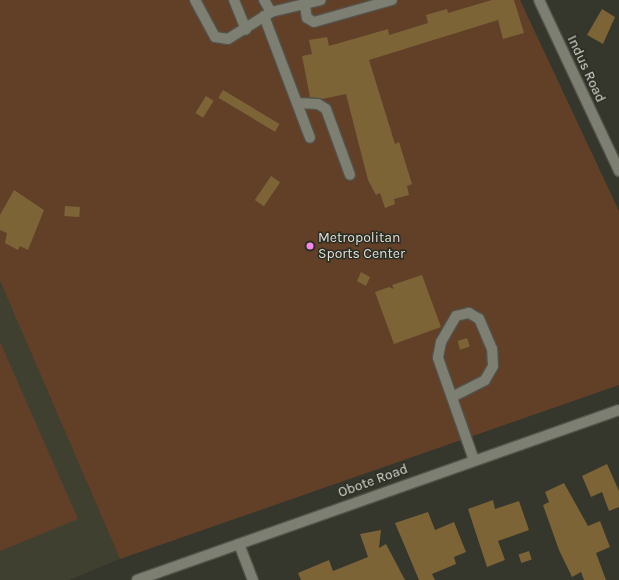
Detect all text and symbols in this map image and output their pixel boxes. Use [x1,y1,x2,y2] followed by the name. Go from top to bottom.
[563,33,609,105] street label: Indus Road
[318,230,405,262] place label: Metropolitan Sports Center
[305,241,315,251] marker: Metropolitan Sports Center
[336,461,410,501] street label: Obote Road

